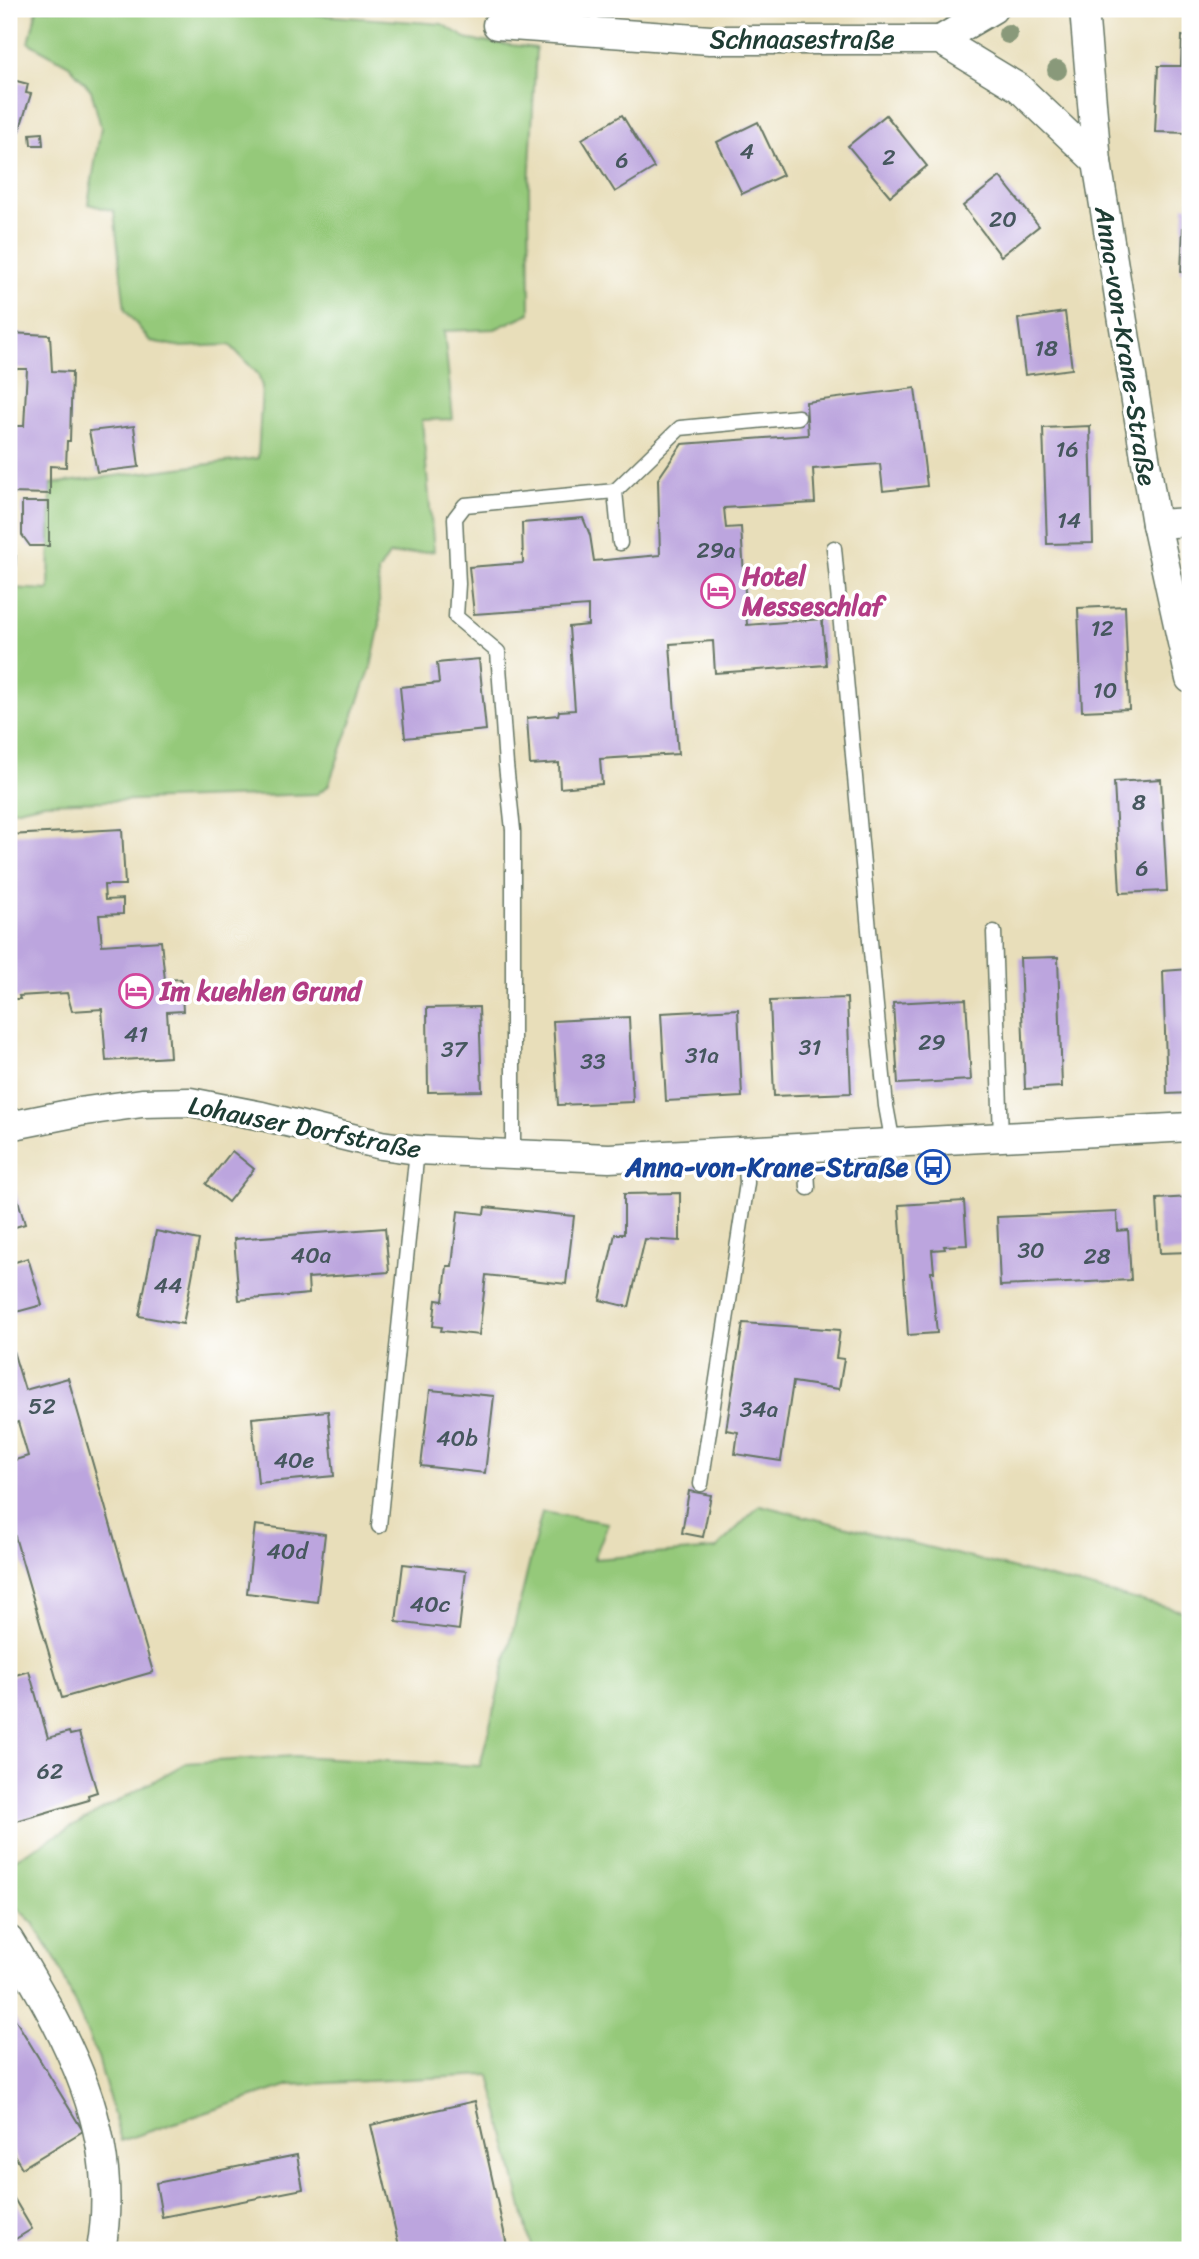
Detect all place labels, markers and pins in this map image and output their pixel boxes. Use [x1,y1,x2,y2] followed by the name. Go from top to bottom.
[741,553,888,629] place label: Hotel Messeschlaf
[699,572,737,610] hotel icon: Hotel Messeschlaf
[158,968,363,1014] place label: Im kuehlen Grund
[117,972,155,1010] hotel icon: Im kuehlen Grund
[624,1144,908,1190] place label: Anna-von-Krane-Straße
[914,1148,952,1186] bus stop icon: Anna-von-Krane-Straße

